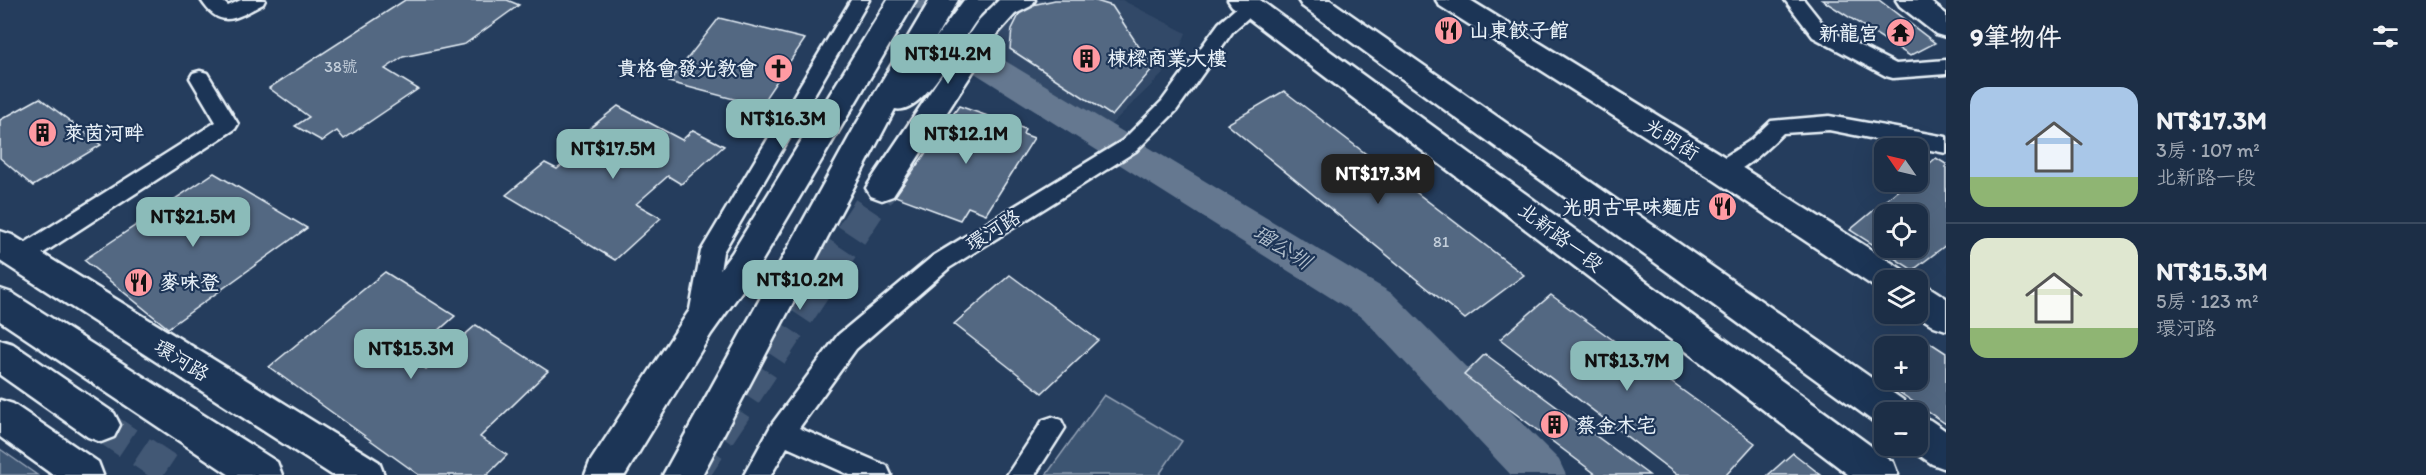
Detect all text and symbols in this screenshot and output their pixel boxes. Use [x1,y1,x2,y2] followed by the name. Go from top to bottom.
[1432,14,1464,46] restaurant icon: 山東餃子館
[1884,17,1916,49] temple icon: 新龍宮
[1469,18,1569,42] place label: 山東餃子館
[2369,20,2402,53] icon: filters
[1819,21,1879,45] place label: 新龍宮
[1970,21,2062,53] text: 9筆物件
[886,34,1010,85] pin: NT$14.2M
[904,41,992,65] text: NT$14.2M
[1070,42,1102,74] building icon: 棟樑商業大樓
[1107,46,1227,70] place label: 棟樑商業大樓
[762,52,794,84] church icon: 貴格會發光教會
[617,56,757,80] place label: 貴格會發光教會
[324,57,358,76] house number: 38號
[721,99,845,150] pin: NT$16.3M
[2156,104,2267,136] text: NT$17.3M
[740,106,826,130] text: NT$16.3M
[2018,111,2090,183] icon: home
[1640,113,1704,165] street label: 光明街
[904,114,1028,165] pin: NT$12.1M
[27,117,59,149] building icon: 萊茵河畔
[64,121,144,145] place label: 萊茵河畔
[924,121,1008,145] text: NT$12.1M
[551,129,675,180] pin: NT$17.5M
[570,136,656,160] text: NT$17.5M
[1874,138,1928,192] north arrow
[1874,138,1928,456] map controls
[2156,138,2260,162] text: 3房 · 107 m²
[1316,154,1440,205] pin: NT$17.3M
[1335,161,1421,185] text: NT$17.3M
[2156,165,2256,189] text: 北新路一段
[1707,191,1739,223] restaurant icon: 光明古早味麵店
[1562,195,1702,219] place label: 光明古早味麵店
[131,197,255,248] pin: NT$21.5M
[1514,197,1608,277] street label: 北新路一段
[961,203,1026,256] street label: 環河路
[150,204,236,228] text: NT$21.5M
[1874,204,1928,258] button: locate
[1249,219,1317,275] water label: 瑠公圳
[1433,232,1450,251] house number: 81
[2156,255,2268,287] text: NT$15.3M
[738,260,862,311] pin: NT$10.2M
[2018,262,2090,334] icon: home
[123,266,155,298] restaurant icon: 麥味登
[756,267,844,291] text: NT$10.2M
[160,270,220,294] place label: 麥味登
[1874,270,1928,324] button: layers
[2156,289,2259,313] text: 5房 · 123 m²
[2156,316,2216,340] text: 環河路
[349,329,473,380] pin: NT$15.3M
[150,334,215,387] street label: 環河路
[368,336,454,360] text: NT$15.3M
[1874,336,1928,390] button: +
[1565,341,1689,392] pin: NT$13.7M
[1584,348,1670,372] text: NT$13.7M
[1874,402,1928,456] button: −
[1539,409,1571,441] building icon: 蔡金木宅
[1576,413,1656,437] place label: 蔡金木宅

